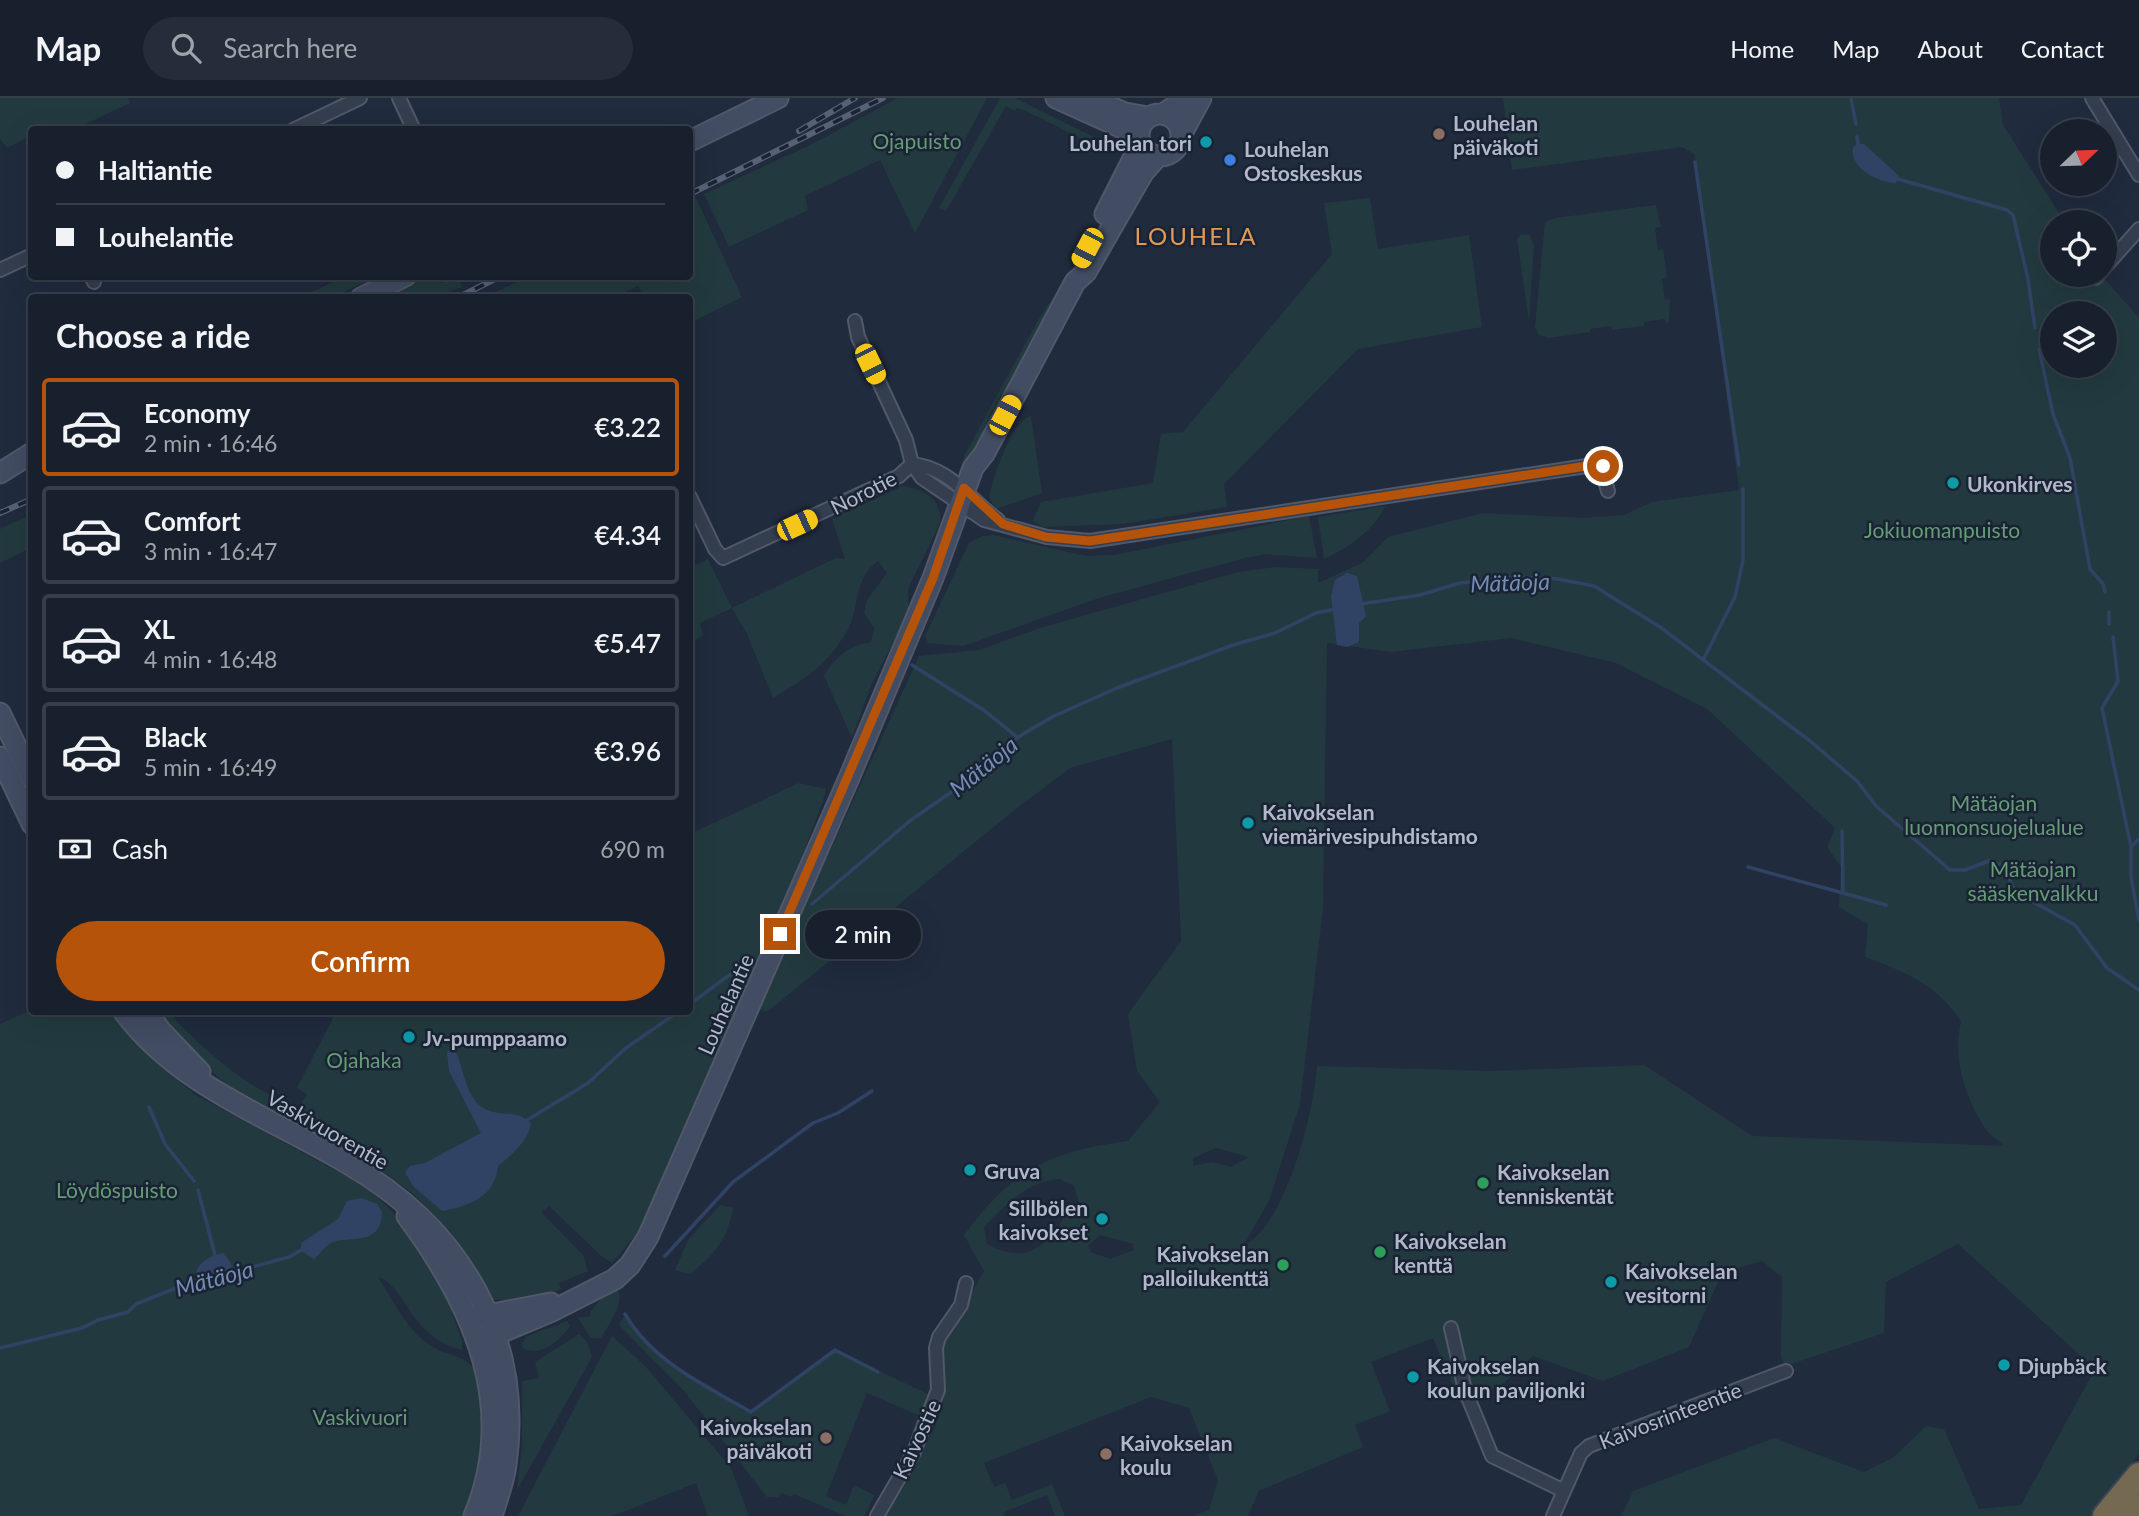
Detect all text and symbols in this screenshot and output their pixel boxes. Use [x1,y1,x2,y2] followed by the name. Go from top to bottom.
[143,17,633,80] search box
[35,28,101,68] text: Map
[167,29,205,67] icon: search
[223,32,357,64] text: Search here
[1730,34,1794,63] text: Home
[1832,34,1880,63] text: Map
[1918,34,1983,63] text: About
[2021,34,2104,63] text: Contact
[1453,110,1538,159] place label: Louhelan päiväkoti
[2040,119,2118,196] north arrow
[2040,119,2117,378] map controls
[1431,126,1447,142] marker: Louhelan päiväkoti
[872,128,962,153] park label: Ojapuisto
[1069,130,1192,155] place label: Louhelan tori
[1198,134,1214,150] marker: Louhelan tori
[1244,136,1362,185] place label: Louhelan Ostoskeskus
[1222,152,1238,168] marker: Louhelan Ostoskeskus
[98,154,212,186] text: Haltiantie
[2040,210,2117,287] button: locate
[98,221,234,253] text: Louhelantie
[1134,221,1258,250] district label: LOUHELA
[1068,225,1107,271] car
[2040,301,2117,378] button: layers
[56,316,250,355] text: Choose a ride
[852,341,889,387] car
[986,392,1025,438] car
[60,396,123,459] icon: car
[144,397,250,429] text: Economy
[595,411,661,443] text: €3.22
[144,429,277,457] text: 2 min · 16:46
[1587,450,1619,482] route start
[826,465,900,519] street label: Norotie
[1967,471,2073,496] place label: Ukonkirves
[1945,475,1961,491] marker: Ukonkirves
[60,504,123,567] icon: car
[144,505,241,537] text: Comfort
[774,507,821,543] car
[1864,517,2020,542] park label: Jokiuomanpuisto
[595,519,661,551] text: €4.34
[144,537,277,565] text: 3 min · 16:47
[1470,567,1550,597] water label: Mätäoja
[60,612,123,675] icon: car
[144,613,175,645] text: XL
[595,627,661,659] text: €5.47
[144,645,277,673] text: 4 min · 16:48
[60,720,123,783] icon: car
[144,721,207,753] text: Black
[943,730,1023,802] water label: Mätäoja
[595,735,661,767] text: €3.96
[144,753,277,781] text: 5 min · 16:49
[1904,790,2084,839] park label: Mätäojan luonnonsuojelualue
[1262,799,1478,848] place label: Kaivokselan viemärivesipuhdistamo
[1240,815,1256,831] marker: Kaivokselan viemärivesipuhdistamo
[56,830,94,868] icon: cash
[112,833,168,865] text: Cash
[600,835,665,863] text: 690 m
[1968,856,2098,905] park label: Mätäojan sääskenvalkku
[804,910,920,958] callout: 2 min
[764,918,796,950] route end
[835,920,891,948] text: 2 min
[56,921,665,1001] button: Confirm
[692,950,758,1058] street label: Louhelantie
[423,1025,567,1050] place label: Jv-pumppaamo
[401,1029,417,1045] marker: Jv-pumppaamo
[326,1047,402,1072] park label: Ojahaka
[263,1084,393,1174] street label: Vaskivuorentie
[984,1158,1040,1183] place label: Gruva
[1497,1159,1614,1208] place label: Kaivokselan tenniskentät
[962,1162,978,1178] marker: Gruva
[1475,1175,1491,1191] marker: Kaivokselan tenniskentät
[56,1177,178,1202] park label: Löydöspuisto
[999,1195,1088,1244] place label: Sillbölen kaivokset
[1094,1211,1110,1227] marker: Sillbölen kaivokset
[1394,1228,1507,1277] place label: Kaivokselan kenttä
[1143,1241,1269,1290] place label: Kaivokselan palloilukenttä
[1372,1244,1388,1260] marker: Kaivokselan kenttä
[172,1254,256,1302] water label: Mätäoja
[1275,1257,1291,1273] marker: Kaivokselan palloilukenttä
[1625,1258,1738,1307] place label: Kaivokselan vesitorni
[1603,1274,1619,1290] marker: Kaivokselan vesitorni
[1427,1353,1585,1402] place label: Kaivokselan koulun paviljonki
[2018,1353,2108,1378] place label: Djupbäck
[1996,1357,2012,1373] marker: Djupbäck
[1405,1369,1421,1385] marker: Kaivokselan koulun paviljonki
[1595,1376,1745,1454] street label: Kaivosrinteentie
[887,1395,945,1483] street label: Kaivostie
[312,1404,408,1429] park label: Vaskivuori
[699,1414,812,1463] place label: Kaivokselan päiväkoti
[818,1430,834,1446] marker: Kaivokselan päiväkoti
[1120,1430,1233,1479] place label: Kaivokselan koulu
[1098,1446,1114,1462] marker: Kaivokselan koulu

